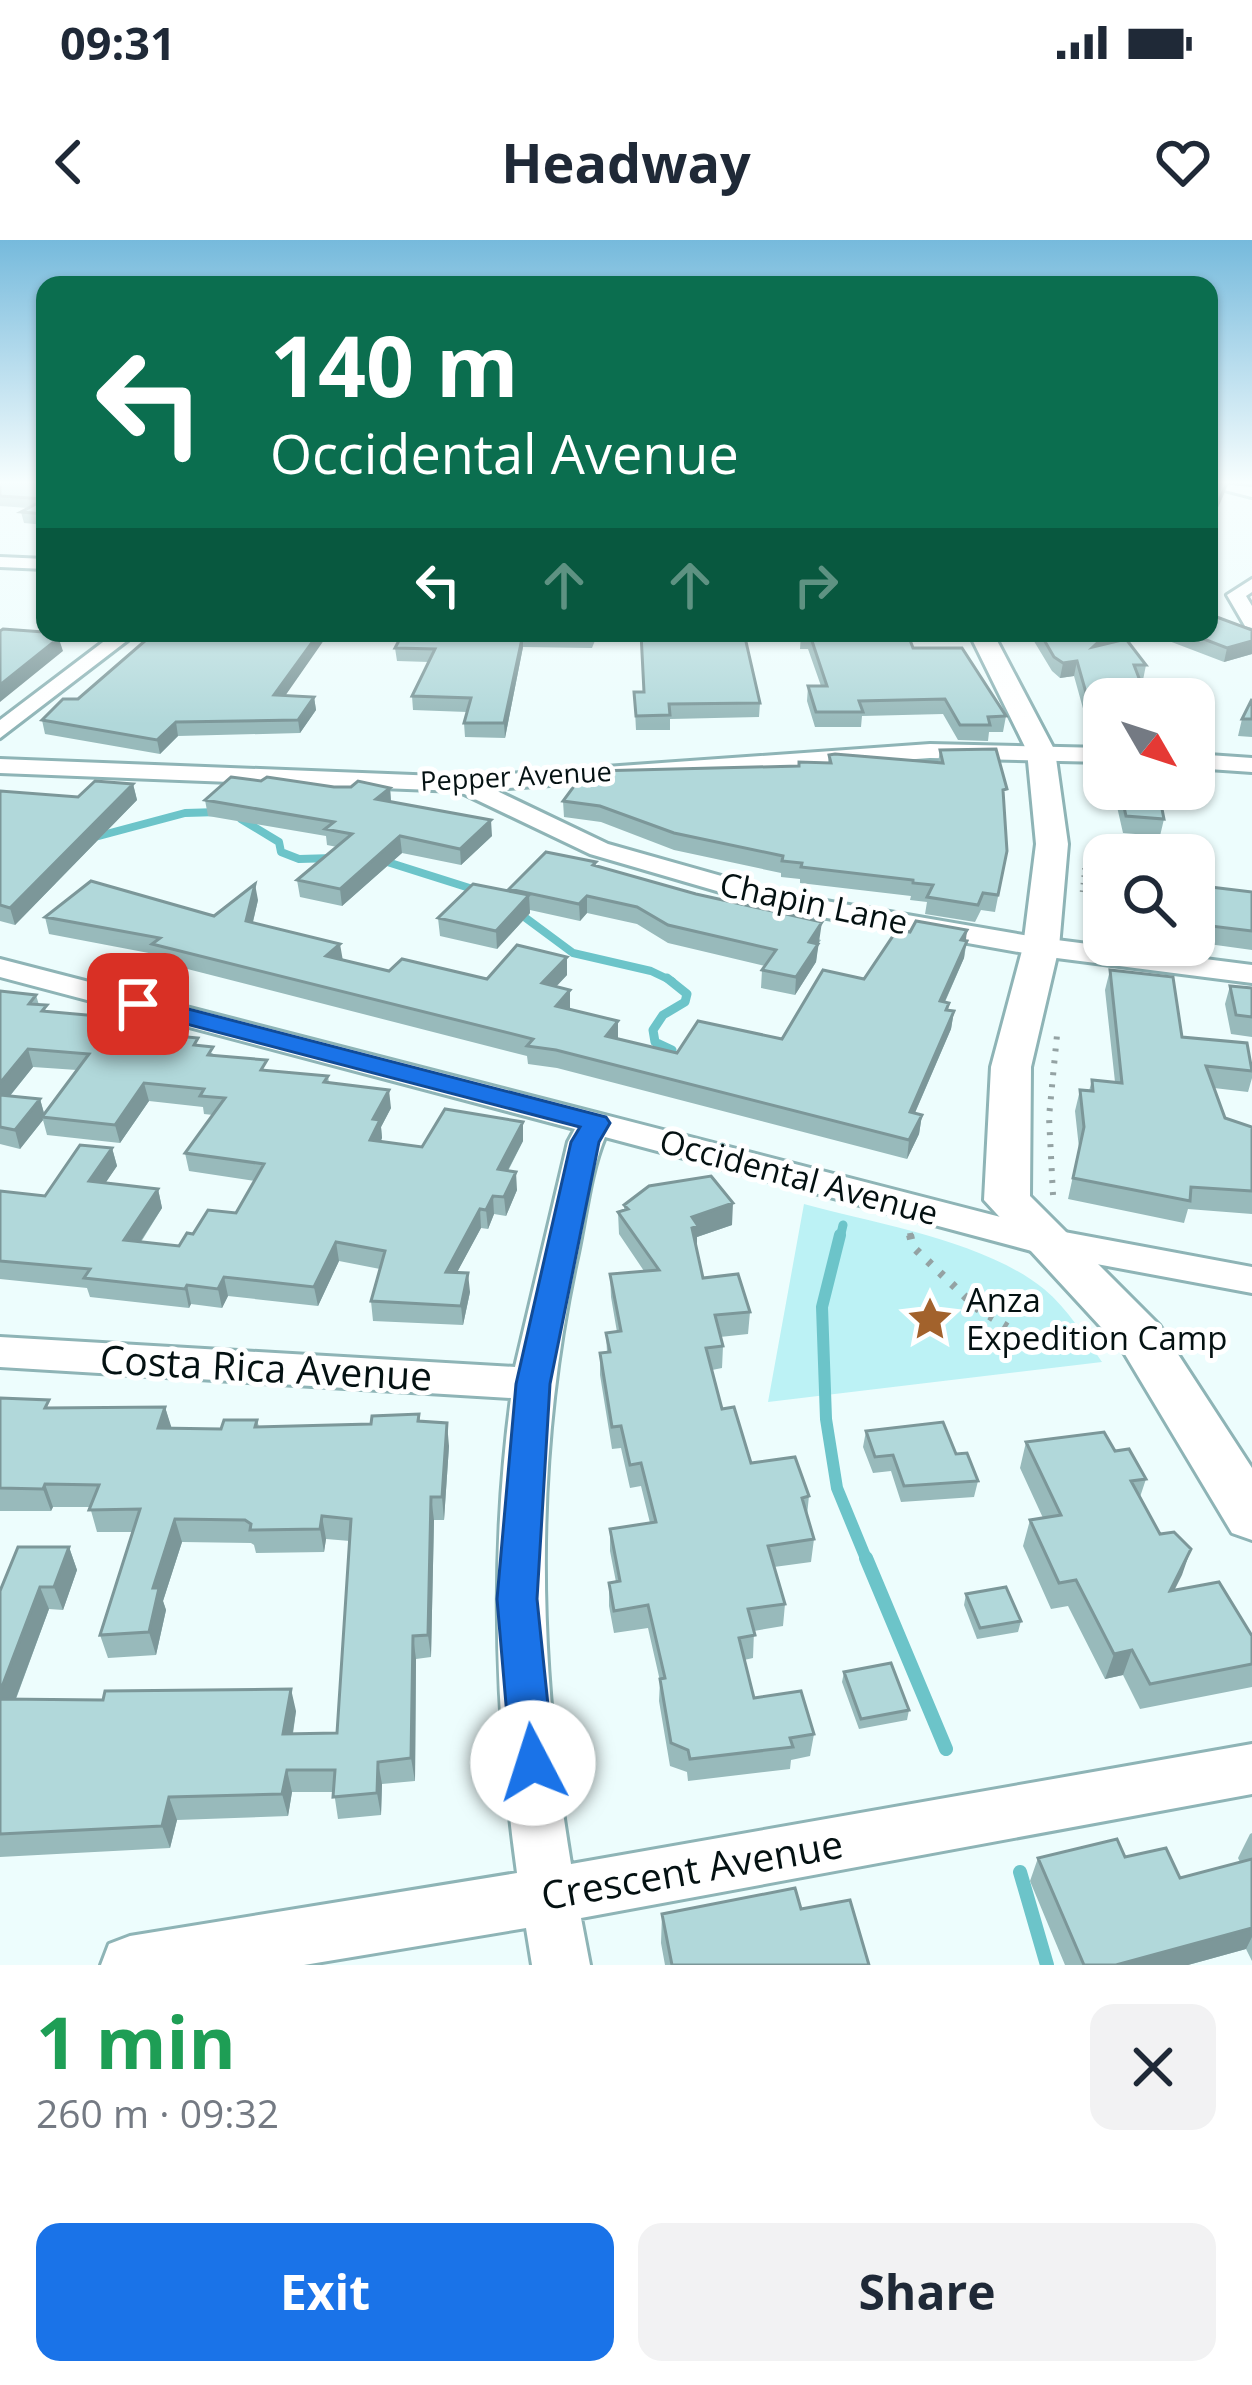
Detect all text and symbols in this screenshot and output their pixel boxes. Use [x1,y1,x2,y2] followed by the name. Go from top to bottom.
[60,12,176,73] text: 09:31
[501,125,751,199] text: Headway
[36,129,102,195] icon: back
[1150,129,1216,195] icon: heart
[270,307,518,422] text: 140 m
[72,324,228,480] icon: left
[270,416,739,490] text: Occidental Avenue
[405,552,471,618] icon: left
[531,552,597,618] icon: ahead
[657,552,723,618] icon: ahead
[783,552,849,618] icon: right
[1083,678,1215,810] north arrow
[1083,678,1215,966] map controls
[419,752,613,799] street label: Pepper Avenue
[1083,834,1215,966] button: search
[716,861,912,944] street label: Chapin Lane
[87,953,189,1055] pin
[105,971,171,1037] icon: arrive
[655,1118,943,1235] street label: Occidental Avenue
[966,1277,1227,1360] place label: Anza Expedition Camp
[905,1294,955,1344] place icon: Anza Expedition Camp
[99,1331,433,1402] street label: Costa Rica Avenue
[470,1700,596,1826] position arrow
[537,1816,847,1921] street label: Crescent Avenue
[36,1992,236,2090] text: 1 min
[1090,2004,1216,2130] button: close
[36,2086,279,2139] text: 260 m · 09:32
[36,2223,614,2361] button: Exit
[638,2223,1216,2361] button: Share

